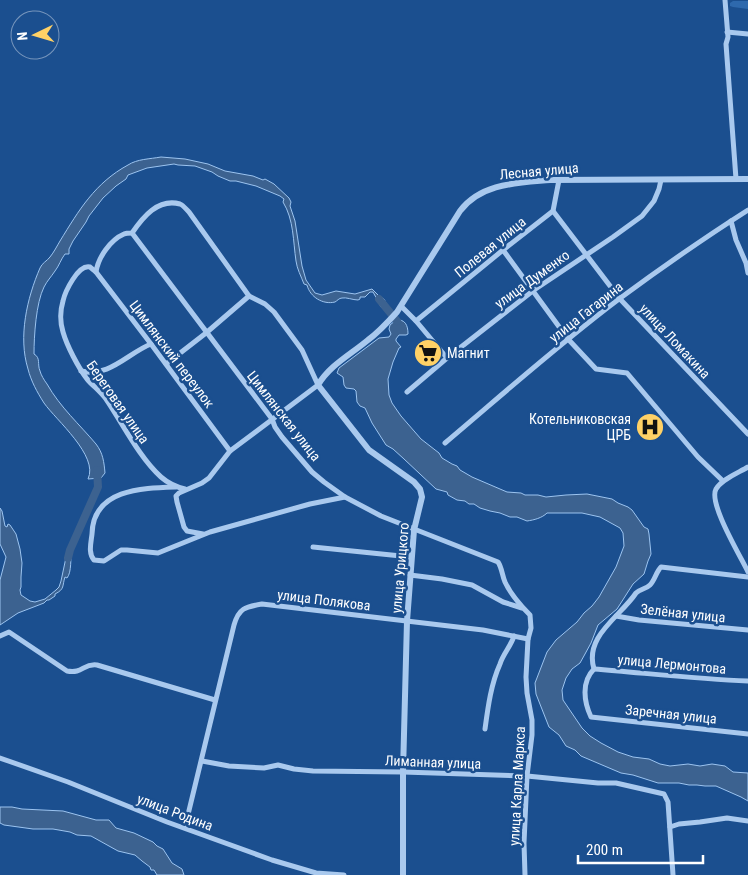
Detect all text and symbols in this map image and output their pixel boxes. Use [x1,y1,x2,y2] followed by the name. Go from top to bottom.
[10,10,60,60] north arrow
[14,31,30,41] text: N
[499,160,579,182] street label: Лесная улица
[451,213,529,281] street label: Полевая улица
[491,247,573,311] street label: улица Думенко
[546,278,626,346] street label: улица Гагарина
[126,297,218,411] street label: Цимлянский переулок
[636,300,714,382] street label: улица Ломакина
[413,338,443,368] supermarket icon: Магнит
[447,345,490,361] place label: Магнит
[84,358,152,446] street label: Береговая улица
[244,368,324,464] street label: Цимлянская улица
[529,411,631,443] place label: Котельниковская ЦРБ
[635,412,665,442] hospital icon: Котельниковская ЦРБ
[388,522,412,614] street label: улица Урицкого
[276,586,372,614] street label: улица Полякова
[640,601,726,625] street label: Зелёная улица
[617,651,727,677] street label: улица Лермонтова
[625,701,717,727] street label: Заречная улица
[506,726,528,846] street label: улица Карла Маркса
[385,752,481,772] street label: Лиманная улица
[135,790,215,834] street label: улица Родина
[578,832,703,864] scale bar
[586,841,623,859] text: 200 m

